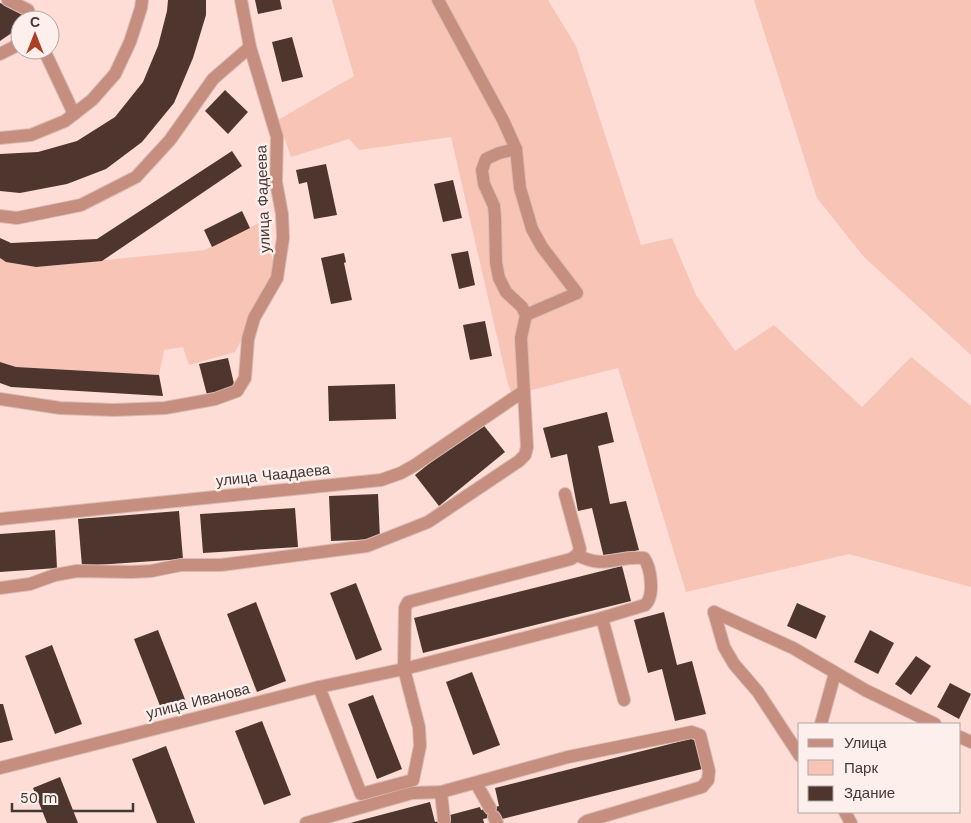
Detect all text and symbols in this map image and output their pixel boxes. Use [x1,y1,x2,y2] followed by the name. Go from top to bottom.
[10,10,60,60] north arrow
[30,14,40,30] text: С
[252,144,274,253] street label: улица Фадеева
[215,460,332,490] street label: улица Чаадаева
[144,679,252,723] street label: улица Иванова
[798,723,961,813] legend
[844,734,887,752] text: Улица
[844,759,878,777] text: Парк
[12,780,134,812] scale bar
[844,784,895,802] text: Здание
[20,789,57,807] text: 50 m

